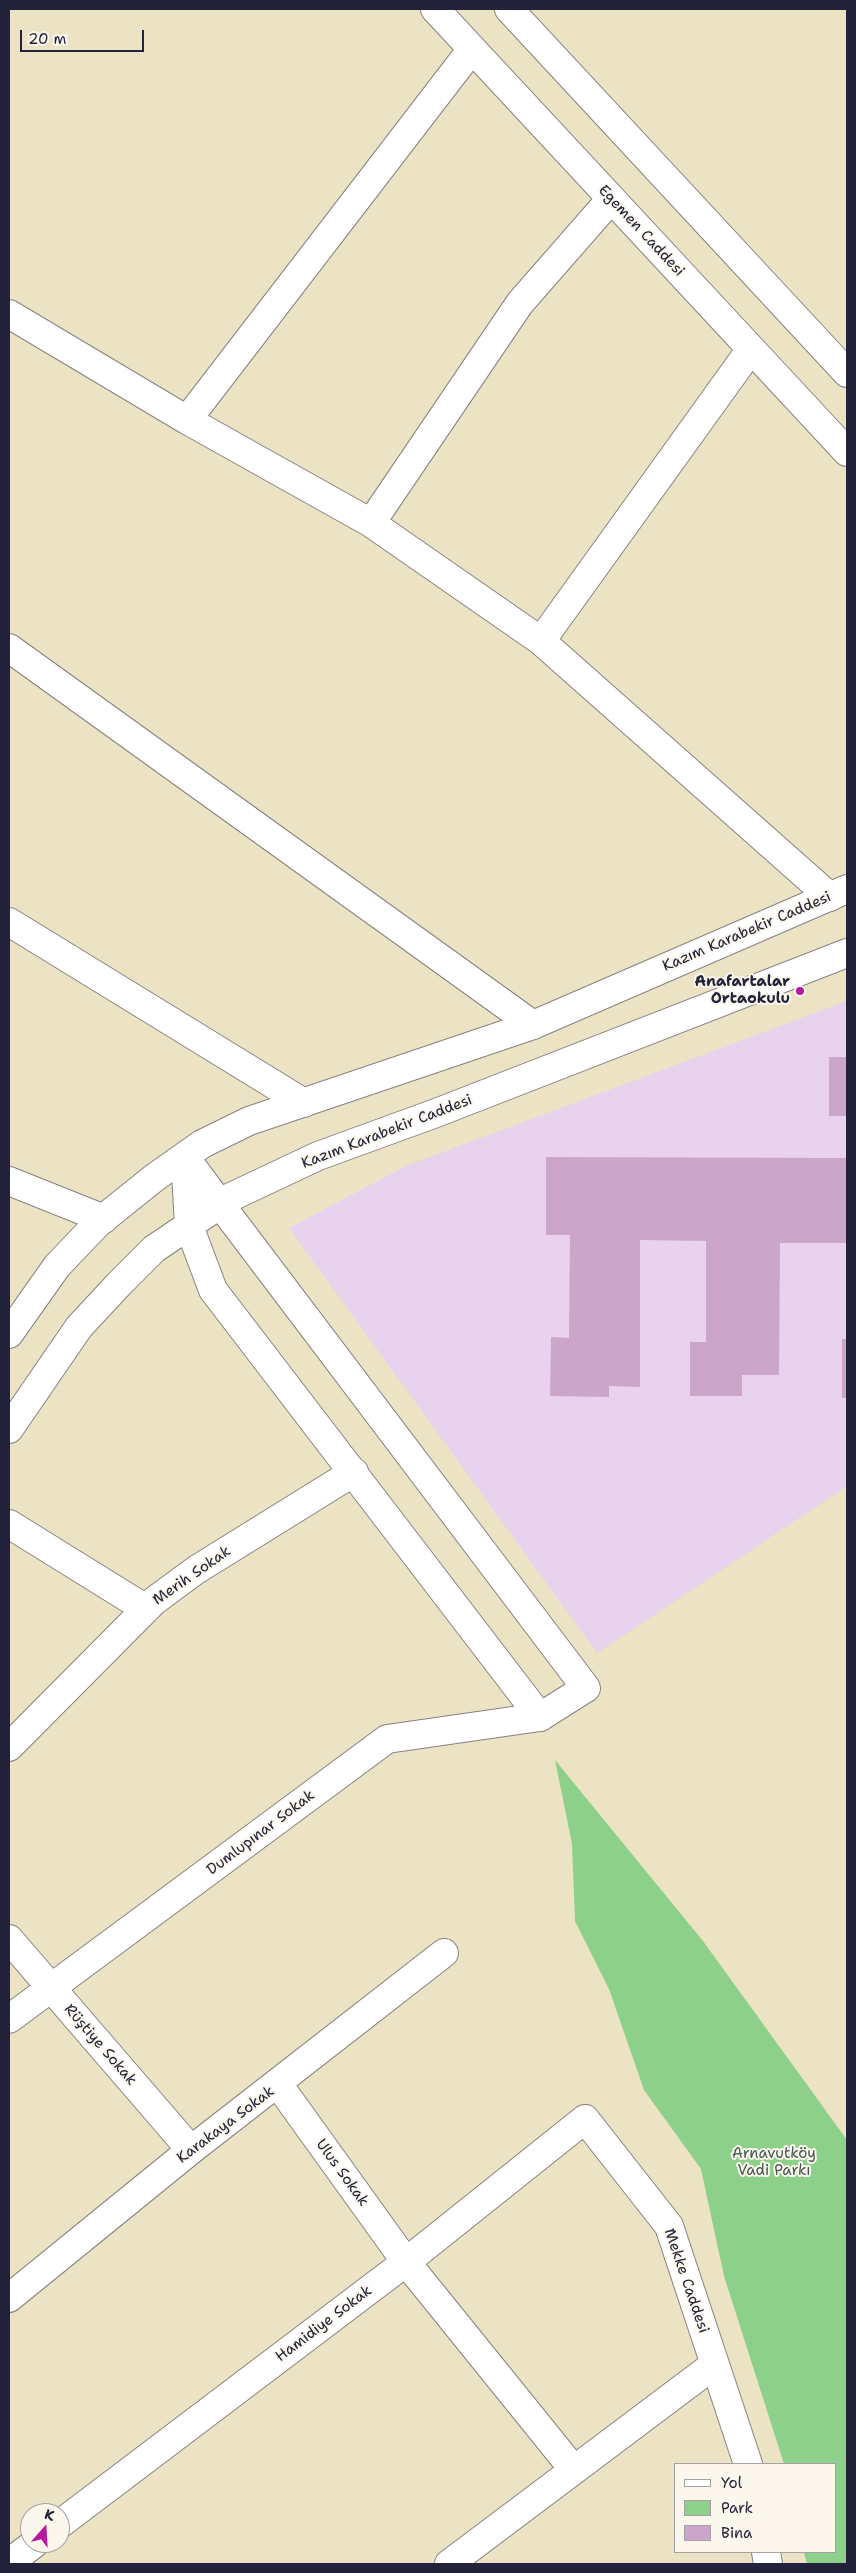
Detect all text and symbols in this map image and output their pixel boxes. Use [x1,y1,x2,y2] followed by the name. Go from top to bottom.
[22,20,146,52] scale bar
[28,29,67,49] text: 20 m
[594,182,688,280] street label: Egemen Caddesi
[660,888,834,976] street label: Kazım Karabekir Caddesi
[694,973,790,1008] place label: Anafartalar Ortaokulu
[794,985,806,997] marker: Anafartalar Ortaokulu
[299,1091,475,1173] street label: Kazım Karabekir Caddesi
[150,1543,234,1609] street label: Merih Sokak
[204,1787,318,1879] street label: Dumlupınar Sokak
[60,2001,140,2089] street label: Rüştiye Sokak
[174,2083,278,2167] street label: Karakaya Sokak
[312,2136,372,2210] street label: Ulus Sokak
[732,2145,816,2180] park label: Arnavutköy Vadi Parkı
[660,2226,712,2336] street label: Mekke Caddesi
[272,2282,376,2366] street label: Hamidiye Sokak
[674,2463,836,2553] legend
[721,2473,742,2493] text: Yol
[721,2498,753,2518] text: Park
[20,2503,70,2553] north arrow
[42,2505,57,2525] text: K
[721,2523,752,2543] text: Bina

